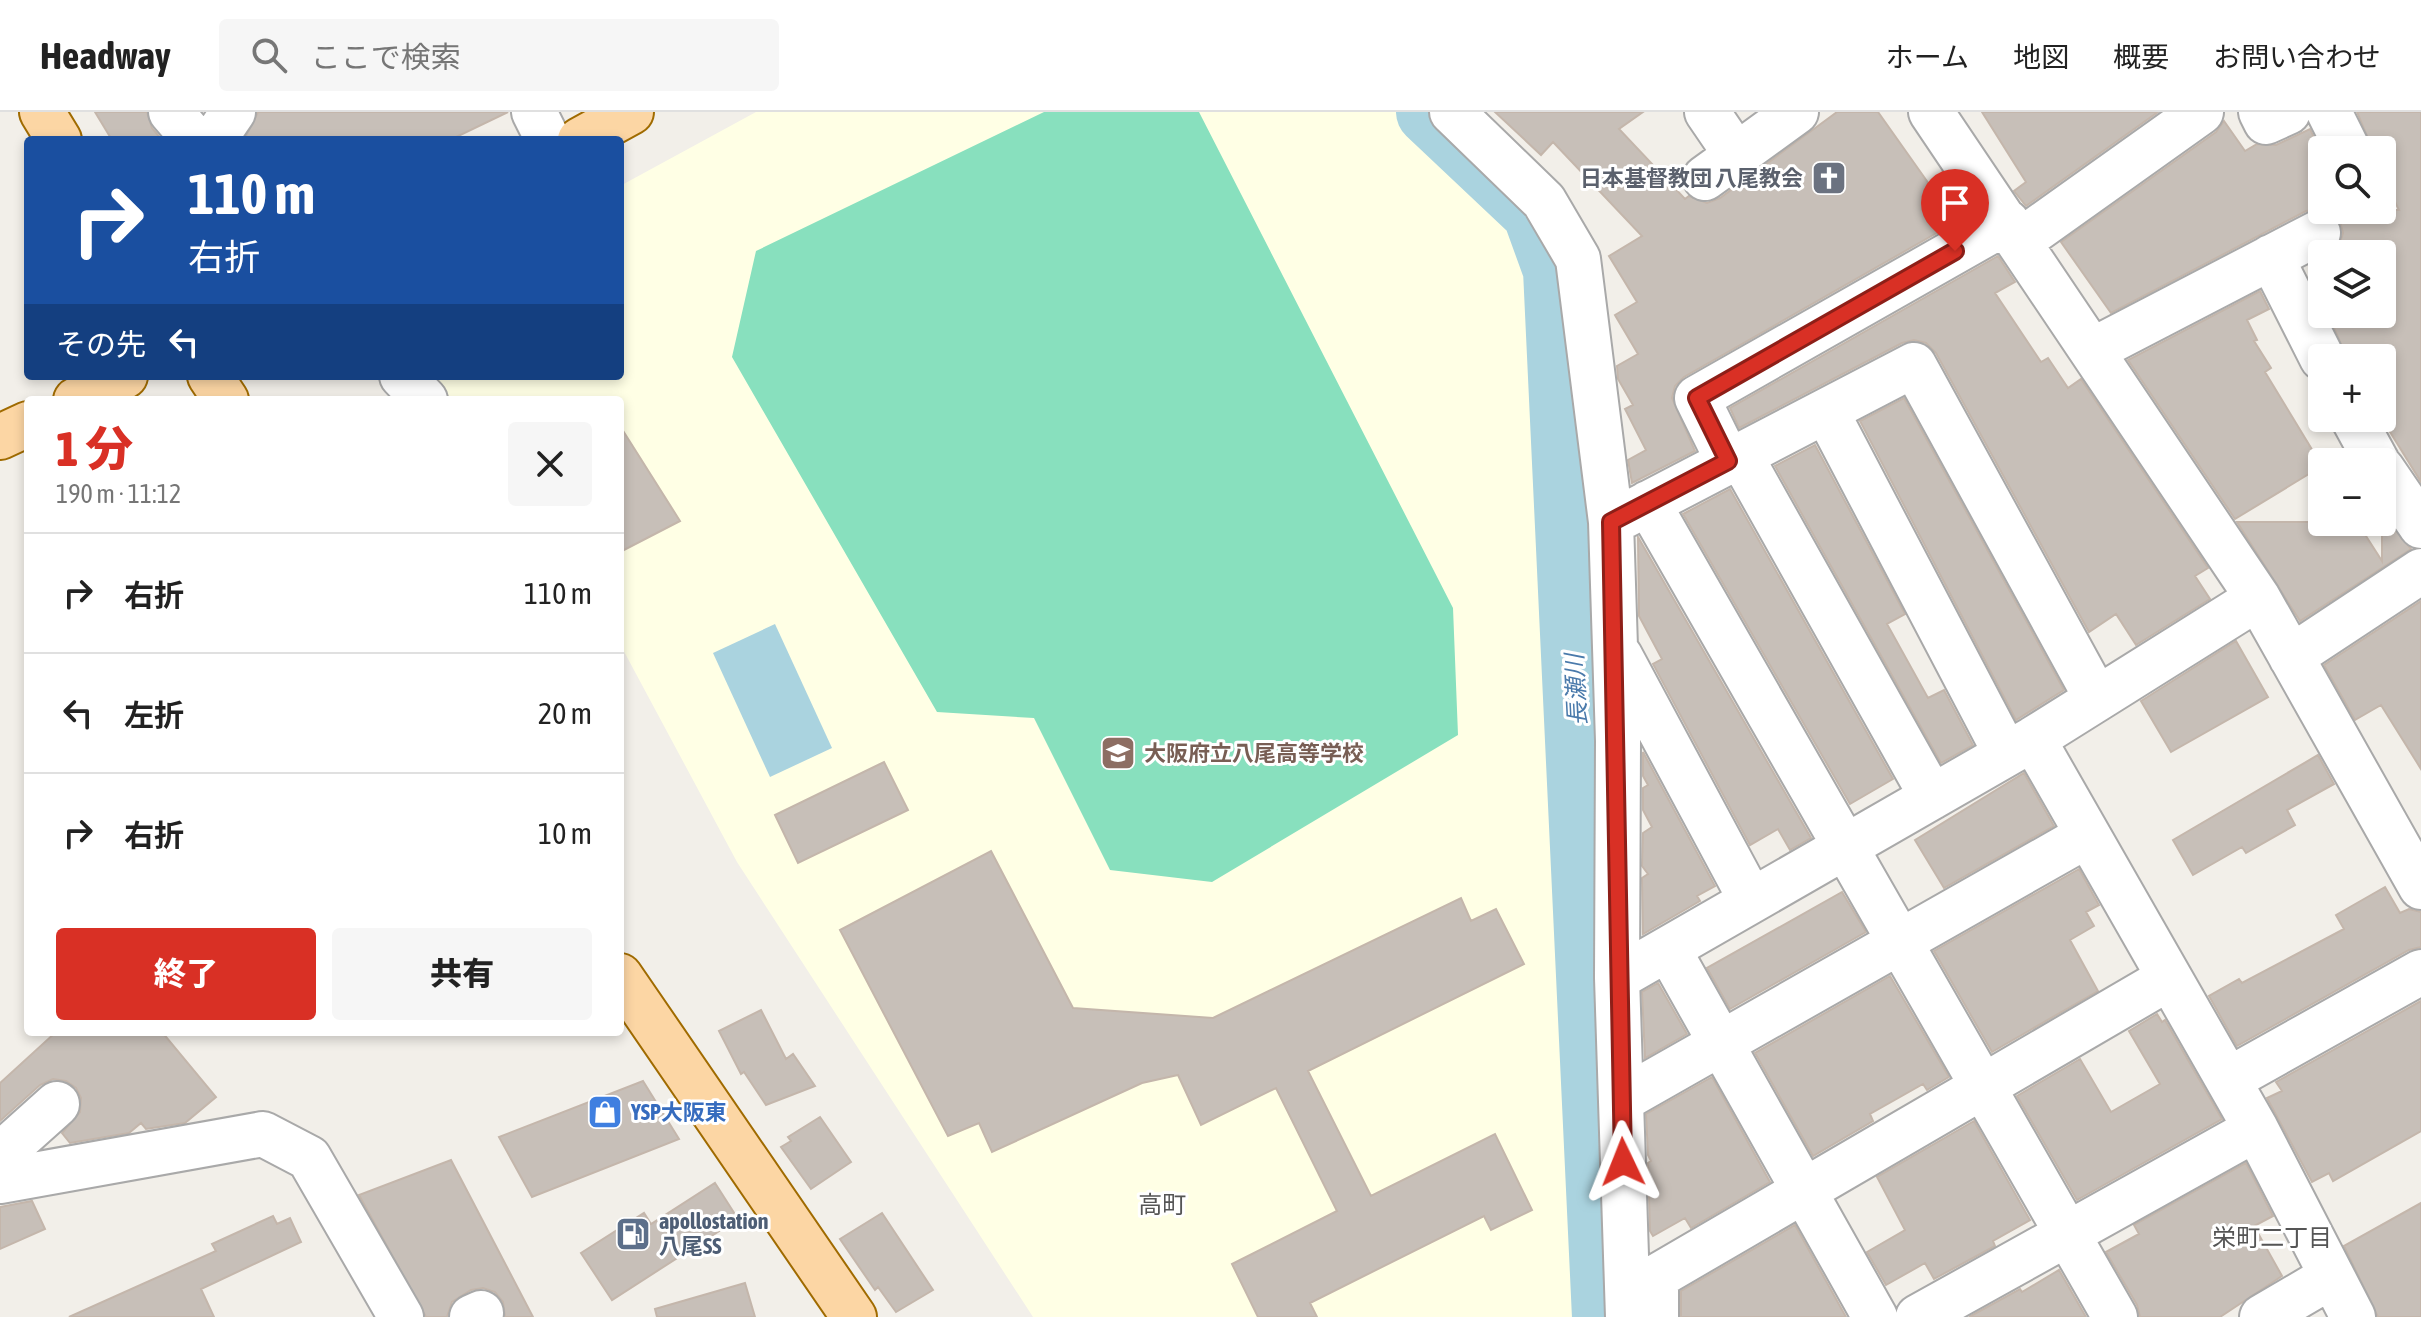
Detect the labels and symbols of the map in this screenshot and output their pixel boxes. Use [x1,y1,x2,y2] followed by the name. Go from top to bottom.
[1810,159,1848,197] church icon: 日本基督教団 八尾教会
[1580,165,1803,191] place label: 日本基督教団 八尾教会
[1921,169,1989,251] pin
[1560,650,1591,727] water label: 長瀬川
[1099,734,1137,772] school or university icon: 大阪府立八尾高等学校
[1144,740,1364,766] place label: 大阪府立八尾高等学校
[586,1093,624,1131] shop icon: YSP大阪東
[630,1099,727,1125] place label: YSP大阪東
[1581,1120,1665,1204] position arrow
[1138,1191,1186,1218] district label: 高町
[659,1208,769,1259] place label: apollostation 八尾SS
[614,1215,652,1253] fuel station icon: apollostation 八尾SS
[2212,1224,2332,1251] district label: 栄町二丁目

